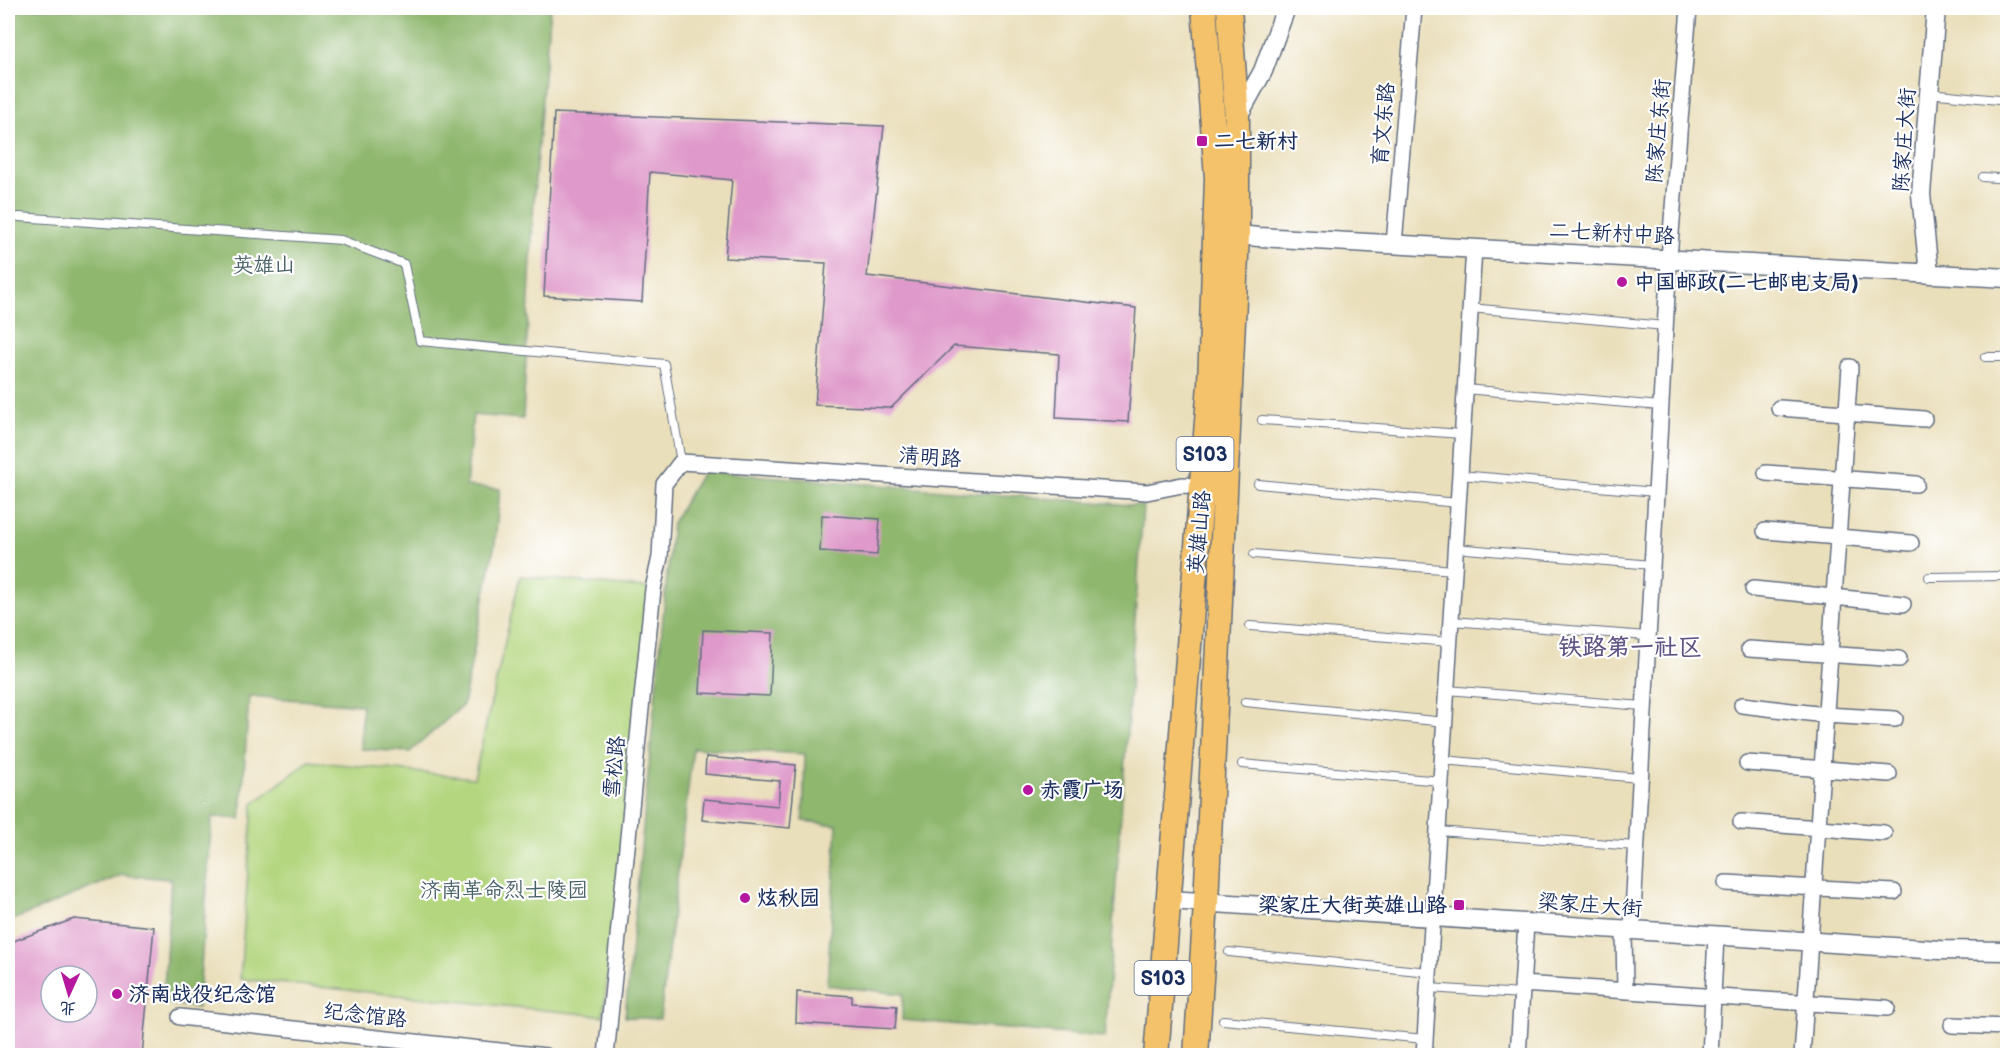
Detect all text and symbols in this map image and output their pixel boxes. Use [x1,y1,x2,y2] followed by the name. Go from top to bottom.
[1641,78,1676,184] street label: 陈家庄东街
[1367,81,1400,167] street label: 育文东路
[1888,87,1921,193] street label: 陈家庄大街
[1214,129,1298,154] place label: 二七新村
[1195,134,1209,148] marker: 二七新村
[1548,218,1676,249] street label: 二七新村中路
[233,253,296,278] park label: 英雄山
[1634,270,1859,295] place label: 中国邮政(二七邮电支局)
[1615,275,1629,289] marker: 中国邮政(二七邮电支局)
[1176,437,1234,471] road number: S103
[898,443,962,472] street label: 清明路
[1183,489,1216,575] street label: 英雄山路
[1558,633,1702,662] district label: 铁路第一社区
[599,734,630,800] street label: 雪松路
[1040,778,1124,803] place label: 赤霞广场
[1021,783,1035,797] marker: 赤霞广场
[420,878,588,903] park label: 济南革命烈士陵园
[757,886,820,911] place label: 炫秋园
[1537,889,1643,922] street label: 梁家庄大街
[738,891,752,905] marker: 炫秋园
[1258,893,1447,918] place label: 梁家庄大街英雄山路
[1452,898,1466,912] marker: 梁家庄大街英雄山路
[1134,961,1192,995] road number: S103
[39,964,99,1024] north arrow
[129,982,276,1007] place label: 济南战役纪念馆
[110,987,124,1001] marker: 济南战役纪念馆
[59,997,77,1018] text: 北
[322,999,408,1032] street label: 纪念馆路

